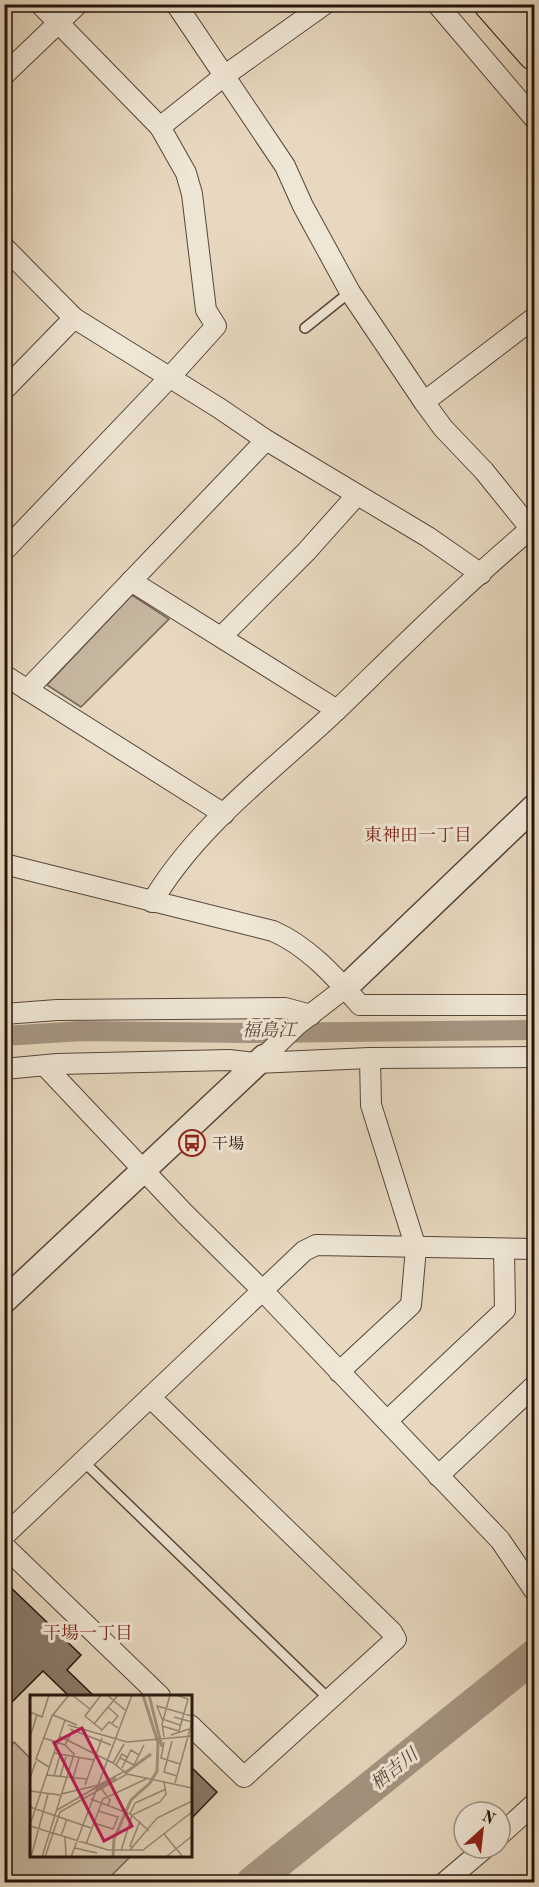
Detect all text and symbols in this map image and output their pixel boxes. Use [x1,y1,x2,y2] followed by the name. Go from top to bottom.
[364,825,472,845] district label: 東神田一丁目
[242,1020,299,1040] water label: 福島江
[177,1128,207,1158] bus stop icon: 干場
[212,1135,244,1153] place label: 干場
[43,1624,133,1643] district label: 干場一丁目
[30,1695,192,1857] inset map
[367,1743,423,1794] water label: 栖吉川
[452,1800,512,1860] north arrow
[479,1809,498,1829] text: N

